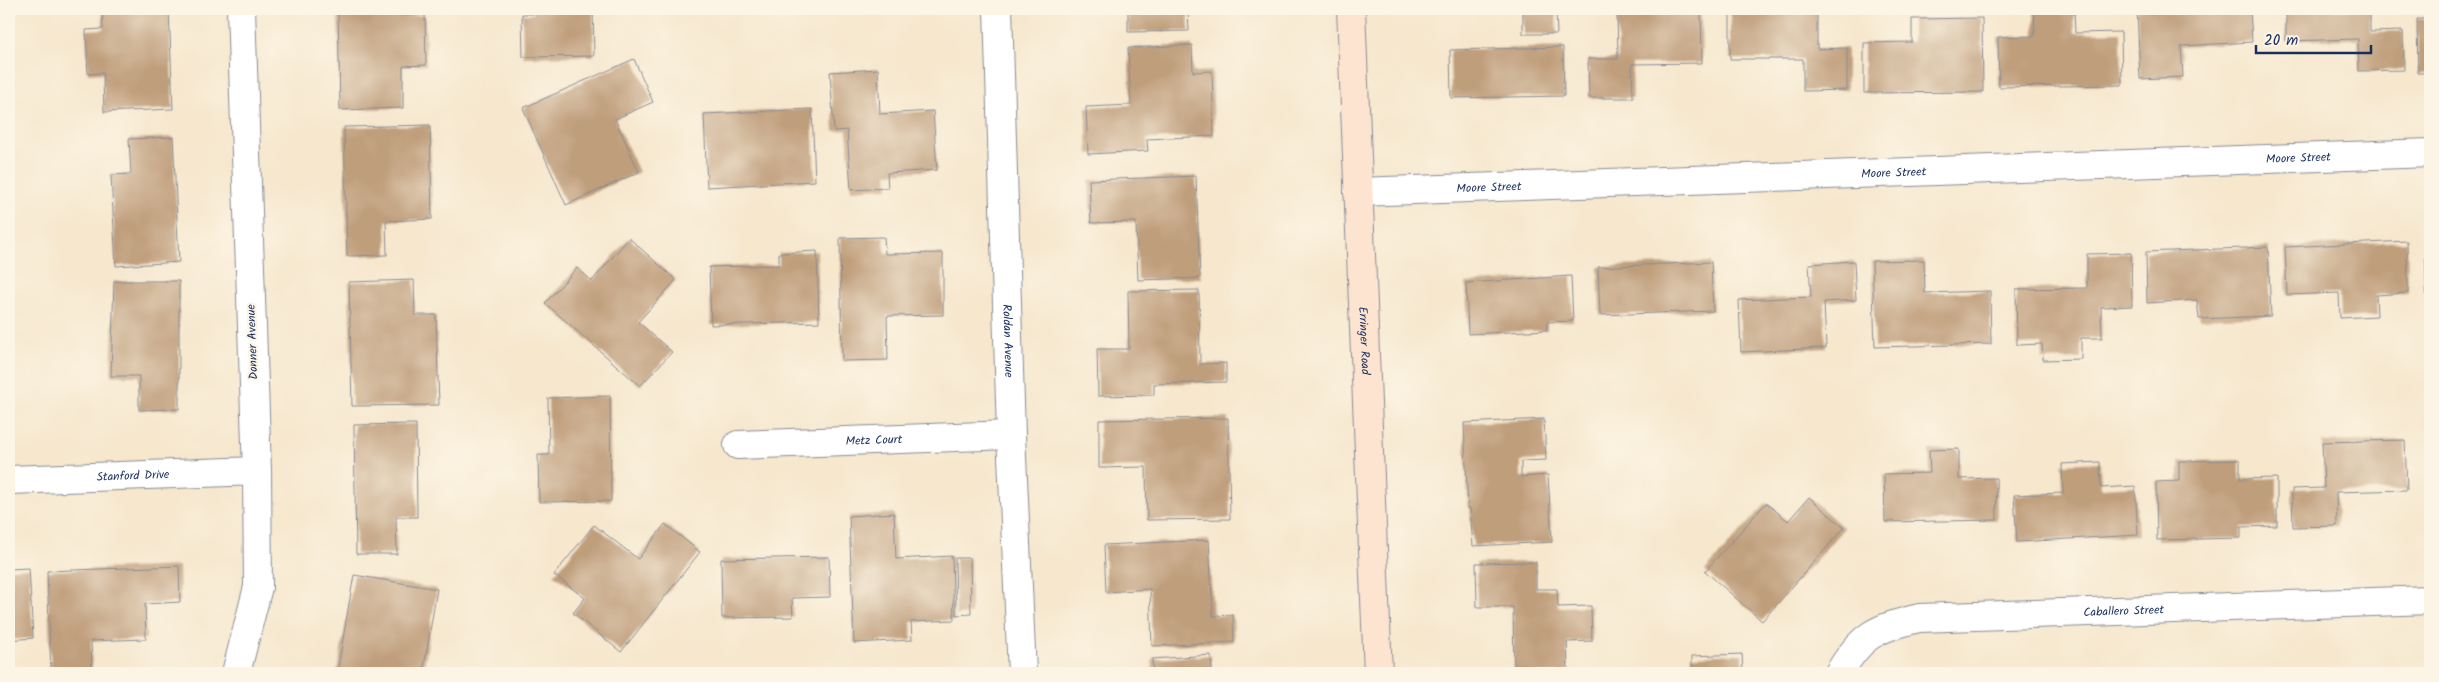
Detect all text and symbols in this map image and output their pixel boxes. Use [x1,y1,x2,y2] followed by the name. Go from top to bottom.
[2256,22,2372,54] scale bar
[2264,29,2298,53] text: 20 m
[2266,148,2332,169] street label: Moore Street
[1861,162,1927,184] street label: Moore Street
[1456,177,1522,198] street label: Moore Street
[242,303,263,380] street label: Donner Avenue
[997,304,1018,379] street label: Roldan Avenue
[1353,306,1375,376] street label: Erringer Road
[845,430,903,451] street label: Metz Court
[96,465,170,487] street label: Stanford Drive
[2083,600,2165,622] street label: Caballero Street

